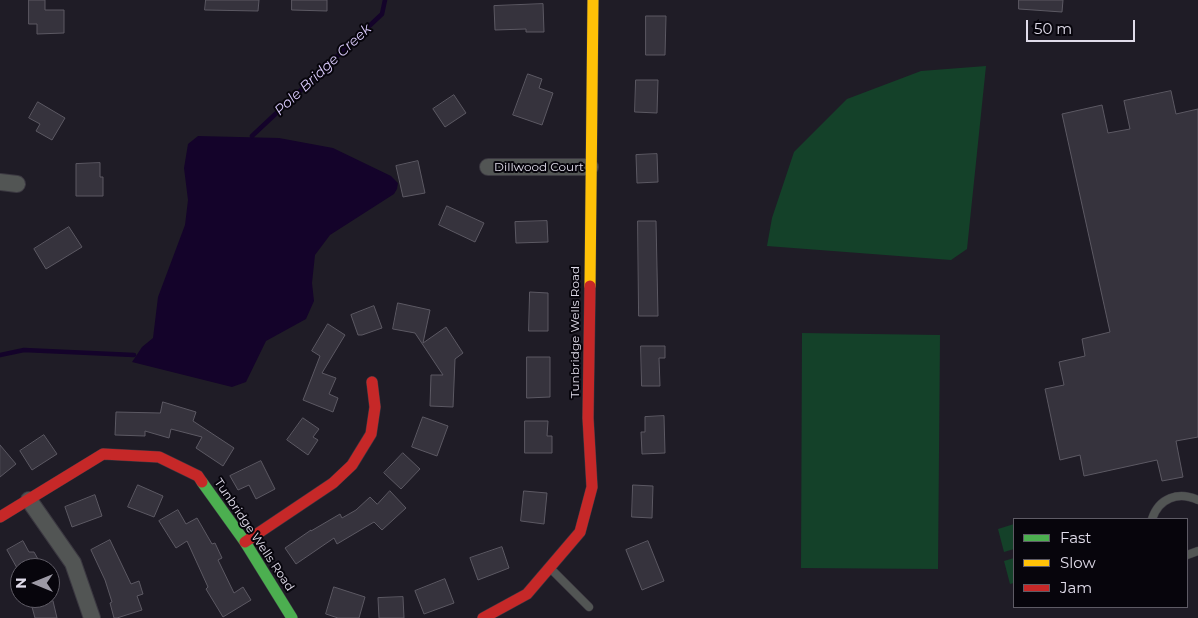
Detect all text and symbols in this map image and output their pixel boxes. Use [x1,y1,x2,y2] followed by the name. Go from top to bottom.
[1028,10,1137,42] scale bar
[1034,19,1072,38] text: 50 m
[271,21,375,119] water label: Pole Bridge Creek
[494,160,584,174] street label: Dillwood Court
[568,266,582,398] street label: Tunbridge Wells Road
[211,476,297,594] street label: Tunbridge Wells Road
[1013,518,1188,608] legend
[1060,528,1091,547] text: Fast
[1060,553,1096,572] text: Slow
[10,558,60,608] north arrow
[12,577,30,589] text: N
[1060,578,1092,597] text: Jam

